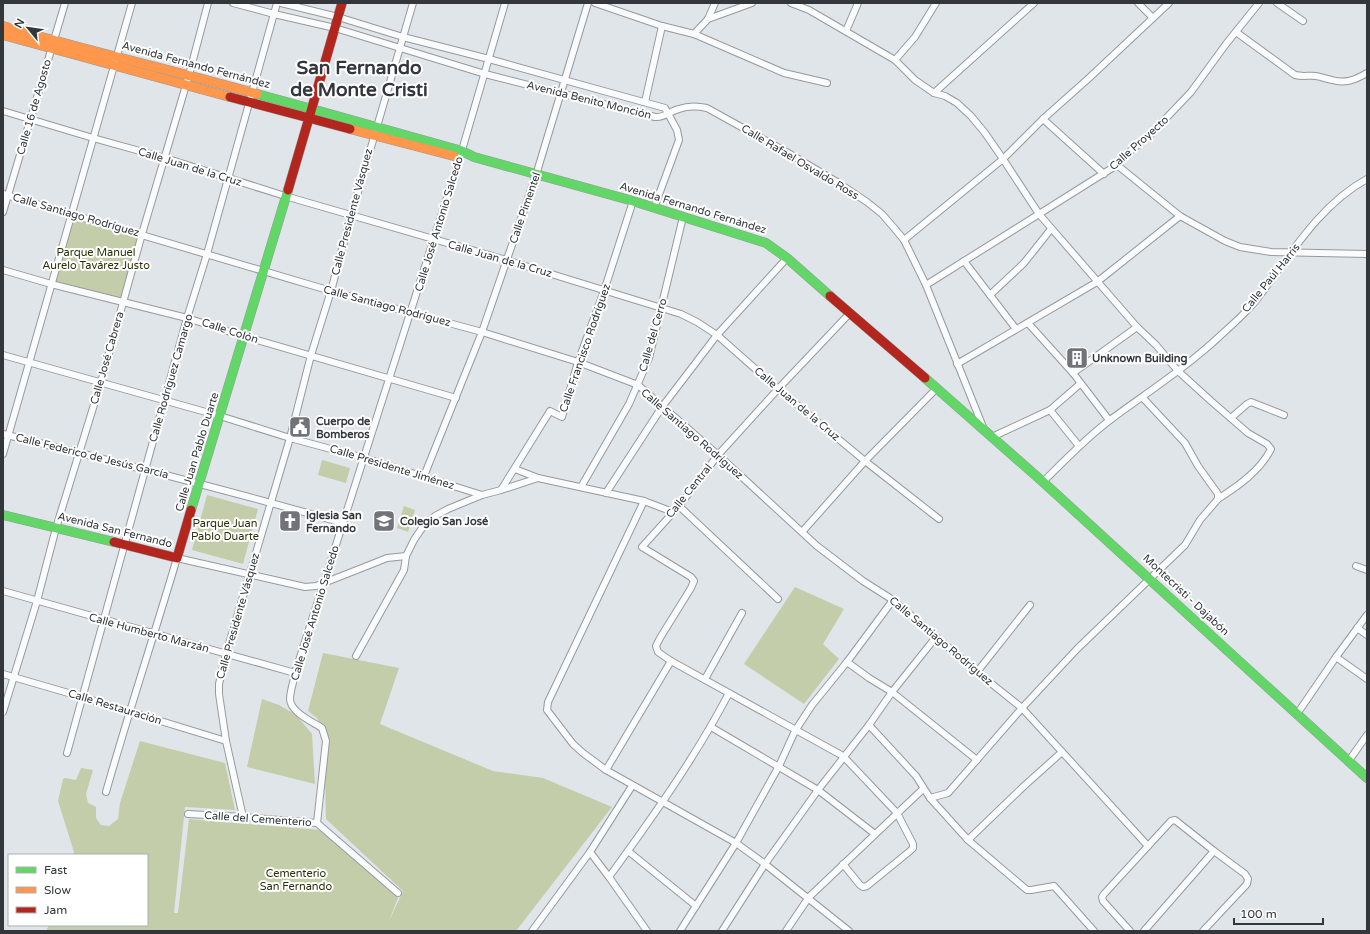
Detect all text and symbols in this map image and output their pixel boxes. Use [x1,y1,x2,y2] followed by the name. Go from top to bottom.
[8,8,48,48] north arrow
[12,16,28,30] text: N
[120,39,272,91] street label: Avenida Fernando Fernández
[14,57,54,156] street label: Calle 16 de Agosto
[290,57,428,101] district label: San Fernando de Monte Cristi
[525,78,653,122] street label: Avenida Benito Monción
[1107,113,1171,173] street label: Calle Proyecto
[739,122,861,202] street label: Calle Rafael Osvaldo Ross
[137,145,244,189] street label: Calle Juan de la Cruz
[329,147,375,277] street label: Calle Presidente Vásquez
[412,155,466,293] street label: Calle José Antonio Salcedo
[507,171,543,245] street label: Calle Pimentel
[618,179,768,237] street label: Avenida Fernando Fernández
[11,191,141,239] street label: Calle Santiago Rodríguez
[446,238,554,280] street label: Calle Juan de la Cruz
[1239,241,1303,315] street label: Calle Paúl Harris
[42,246,150,272] park label: Parque Manuel Aurelo Tavárez Justo
[557,282,613,414] street label: Calle Francisco Rodríguez
[322,283,453,329] street label: Calle Santiago Rodríguez
[636,296,670,373] street label: Calle del Cerro
[88,310,126,406] street label: Calle José Cabrera
[146,312,196,444] street label: Calle Rodríguez Camargo
[200,316,260,346] street label: Calle Colón
[1064,345,1090,371] building icon: Unknown Building
[1092,352,1188,366] place label: Unknown Building
[752,364,843,444] street label: Calle Juan de la Cruz
[638,386,746,482] street label: Calle Santiago Rodríguez
[173,391,221,513] street label: Calle Juan Pablo Duarte
[287,414,313,440] public building icon: Cuerpo de Bomberos
[316,415,371,441] place label: Cuerpo de Bomberos
[14,431,170,481] street label: Calle Federico de Jesús García
[328,442,456,492] street label: Calle Presidente Jiménez
[663,461,715,521] street label: Calle Central
[277,508,303,534] church icon: Iglesia San Fernando
[371,508,397,534] school or university icon: Colegio San José
[56,509,174,551] street label: Avenida San Fernando
[306,509,362,535] place label: Iglesia San Fernando
[400,515,489,529] place label: Colegio San José
[191,517,259,543] park label: Parque Juan Pablo Duarte
[288,544,342,682] street label: Calle José Antonio Salcedo
[214,551,262,681] street label: Calle Presidente Vásquez
[1140,552,1232,638] street label: Montecristi - Dajabón
[887,594,996,689] street label: Calle Santiago Rodríguez
[88,611,210,655] street label: Calle Humberto Marzán
[67,687,163,727] street label: Calle Restauración
[204,809,312,829] street label: Calle del Cementerio
[8,854,148,926] legend
[44,863,68,877] text: Fast
[260,867,333,893] park label: Cementerio San Fernando
[44,883,71,897] text: Slow
[1234,900,1323,926] scale bar
[44,903,67,917] text: Jam
[1240,907,1277,921] text: 100 m

